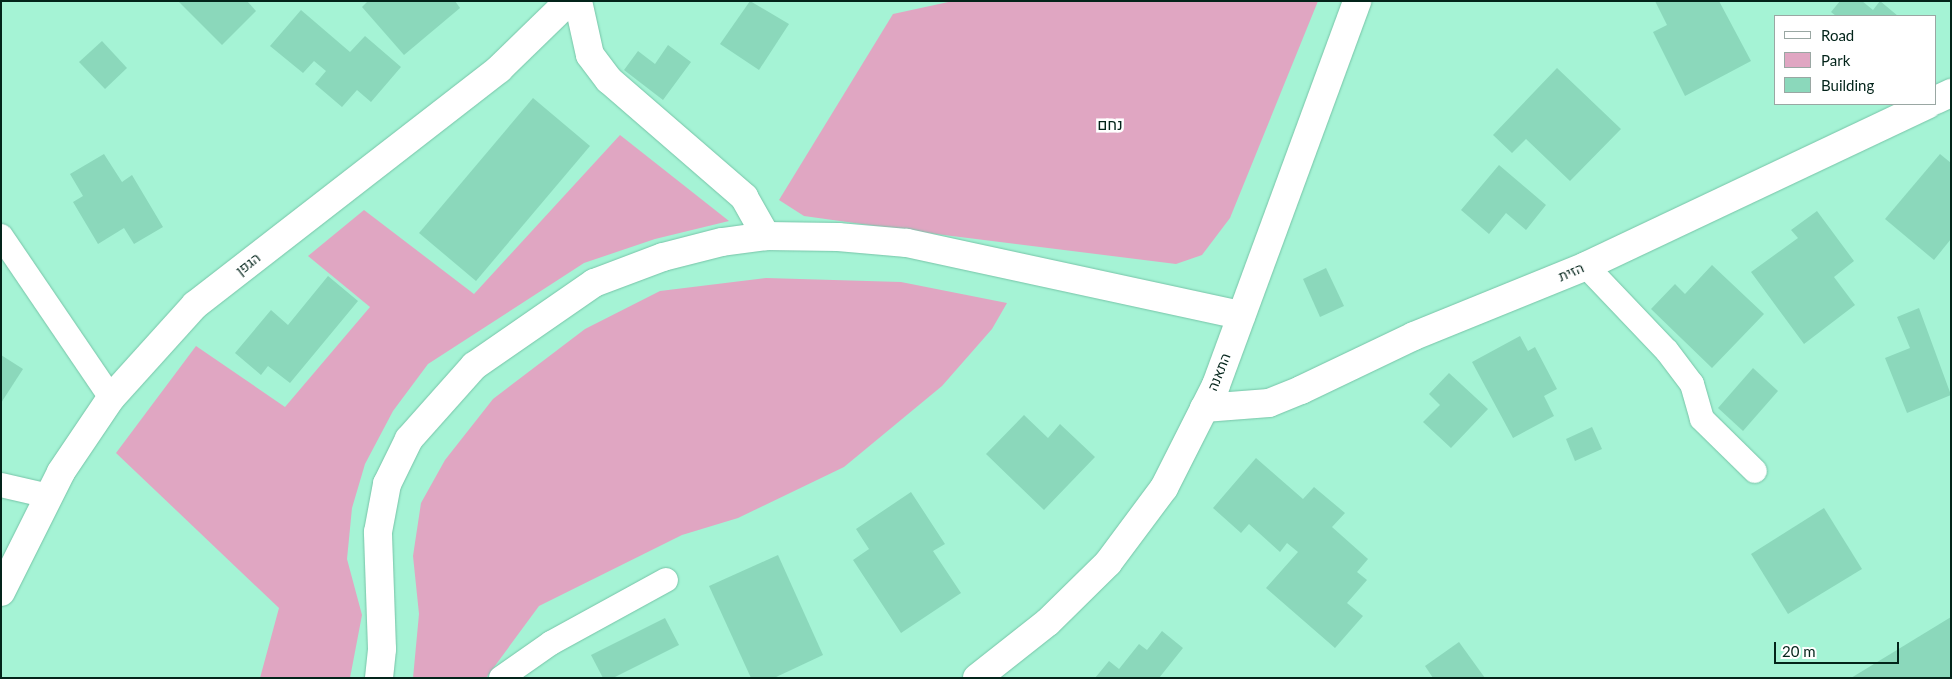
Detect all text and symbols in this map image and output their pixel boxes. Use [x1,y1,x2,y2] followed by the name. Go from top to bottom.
[1774,15,1937,105] legend
[1821,26,1854,44] text: Road
[1821,51,1850,69] text: Park
[1821,76,1874,94] text: Building
[1097,114,1123,134] district label: נחם
[232,249,264,279] street label: הגפן
[1556,259,1586,285] street label: הזית
[1204,351,1234,393] street label: התאנה
[1777,632,1902,664] scale bar
[1782,642,1816,660] text: 20 m

